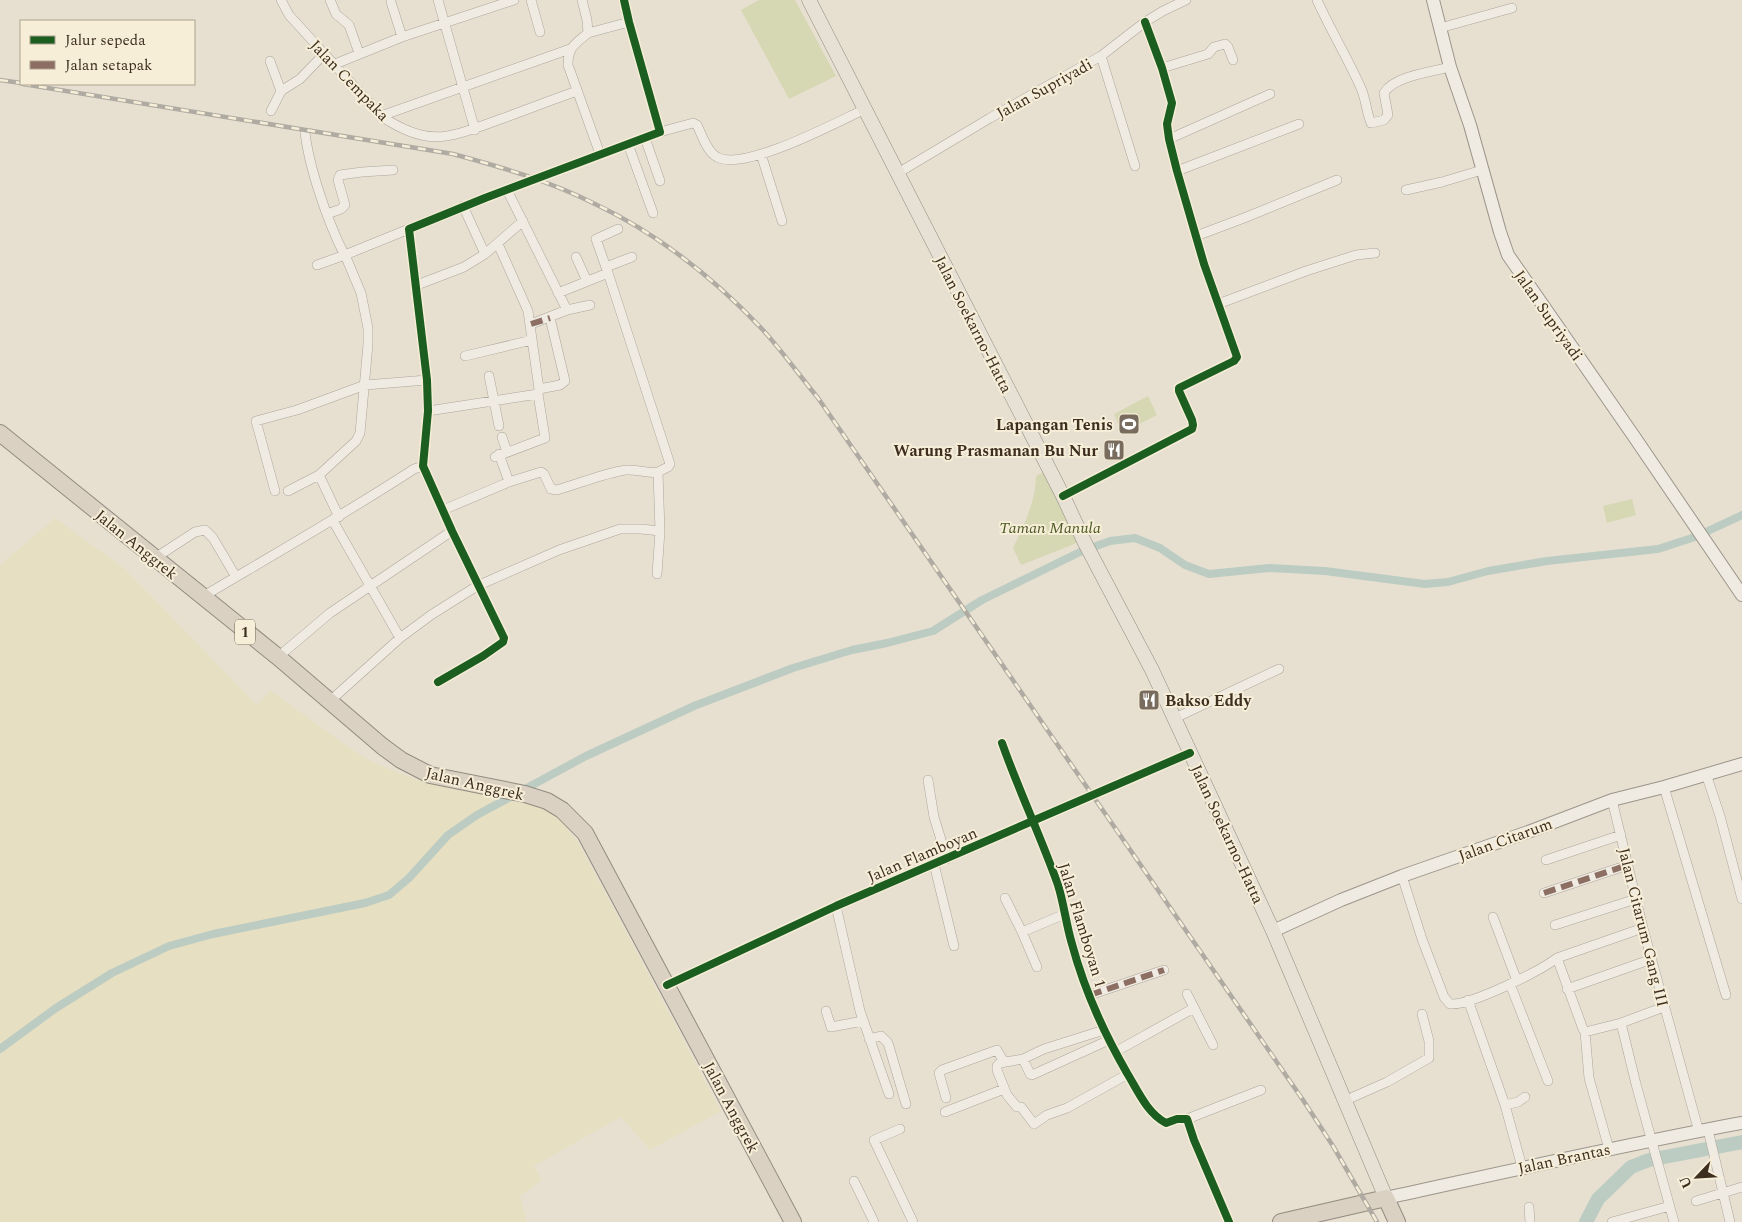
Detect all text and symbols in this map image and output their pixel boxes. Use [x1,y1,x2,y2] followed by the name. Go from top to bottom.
[20,20,195,85] legend
[65,29,146,52] text: Jalur sepeda
[304,34,395,127] street label: Jalan Cempaka
[992,53,1097,125] street label: Jalan Supriyadi
[65,54,152,77] text: Jalan setapak
[928,251,1018,398] street label: Jalan Soekarno-Hatta
[1508,265,1589,366] street label: Jalan Supriyadi
[1117,412,1141,436] sports icon: Lapangan Tenis
[996,413,1113,437] place label: Lapangan Tenis
[1102,438,1126,462] restaurant icon: Warung Prasmanan Bu Nur
[893,439,1098,463] place label: Warung Prasmanan Bu Nur
[90,504,183,586] street label: Jalan Anggrek
[999,516,1101,540] park label: Taman Manula
[235,620,255,644] road number: 1
[1137,688,1161,712] restaurant icon: Bakso Eddy
[1165,689,1252,713] place label: Bakso Eddy
[423,761,527,807] street label: Jalan Anggrek
[1184,761,1270,908] street label: Jalan Soekarno-Hatta
[1455,812,1556,868] street label: Jalan Citarum
[864,821,981,889] street label: Jalan Flamboyan
[1612,845,1674,1009] street label: Jalan Citarum Gang III
[1052,860,1112,991] street label: Jalan Flamboyan 1
[697,1057,765,1158] street label: Jalan Anggrek
[1516,1137,1613,1180] street label: Jalan Brantas
[1672,1152,1722,1202] north arrow
[1674,1172,1698,1192] text: U

